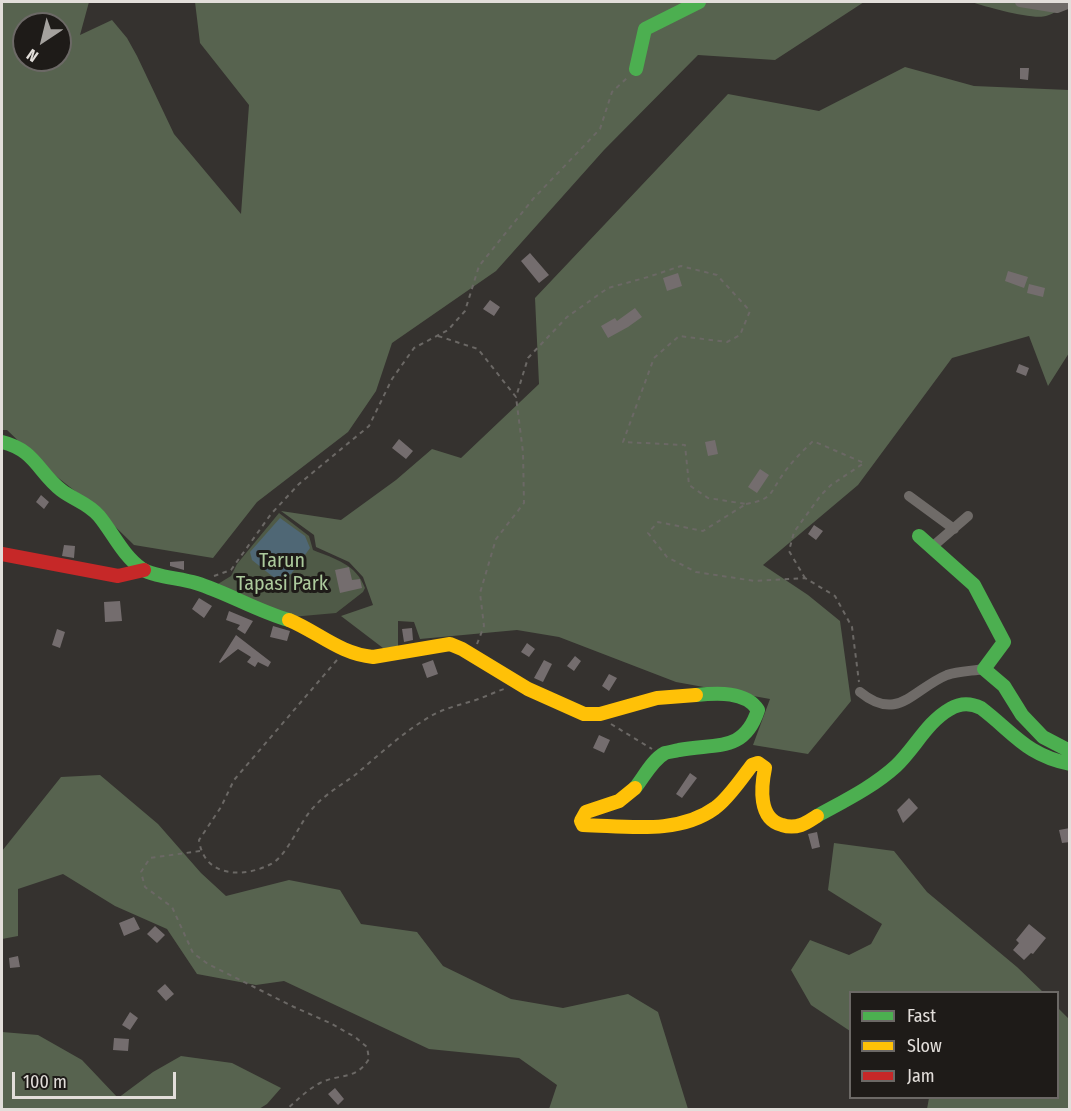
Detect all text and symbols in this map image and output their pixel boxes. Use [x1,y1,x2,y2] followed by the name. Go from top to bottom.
[12,12,72,72] north arrow
[23,45,42,66] text: N
[236,549,328,596] park label: Tarun Tapasi Park
[849,991,1059,1099] legend
[907,1005,936,1027] text: Fast
[907,1035,942,1057] text: Slow
[15,1060,178,1098] scale bar
[907,1065,935,1087] text: Jam
[23,1071,67,1093] text: 100 m

